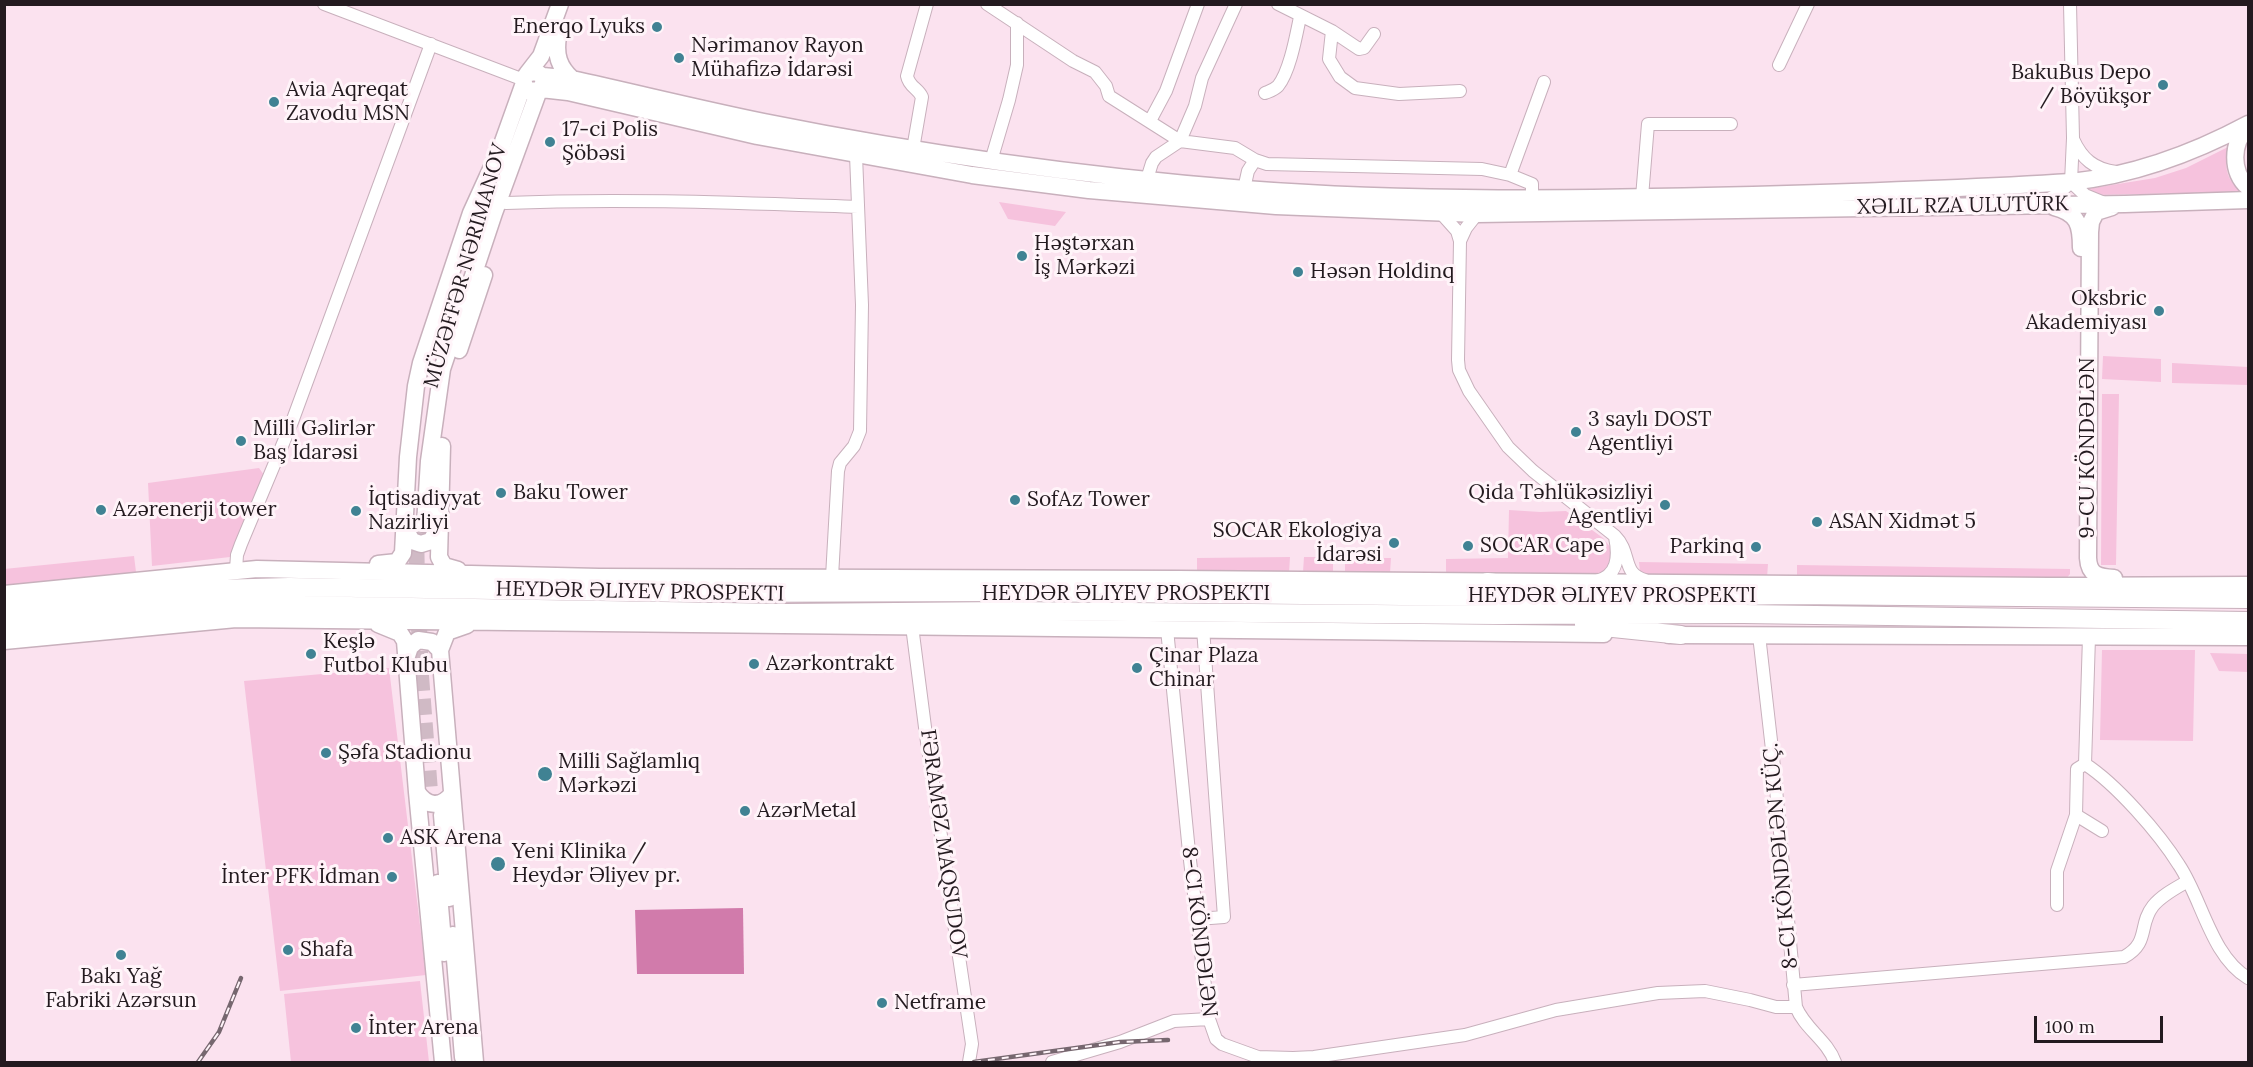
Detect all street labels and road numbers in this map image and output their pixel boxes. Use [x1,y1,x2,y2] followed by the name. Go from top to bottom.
[419,141,513,391] street label: MÜZƏFFƏR NƏRIMANOV
[1857,192,2069,220] street label: XƏLIL RZA ULUTÜRK
[2075,358,2101,538] street label: 9-CU KÖNDƏLƏN
[495,577,785,607] street label: HEYDƏR ƏLIYEV PROSPEKTI
[982,581,1270,607] street label: HEYDƏR ƏLIYEV PROSPEKTI
[1468,583,1756,609] street label: HEYDƏR ƏLIYEV PROSPEKTI
[914,728,972,960] street label: FƏRAMƏZ MAQSUDOV
[1759,742,1803,970] street label: 8-CI KÖNDƏLƏN KÜÇ.
[1176,845,1222,1019] street label: 8-CI KÖNDƏLƏN

